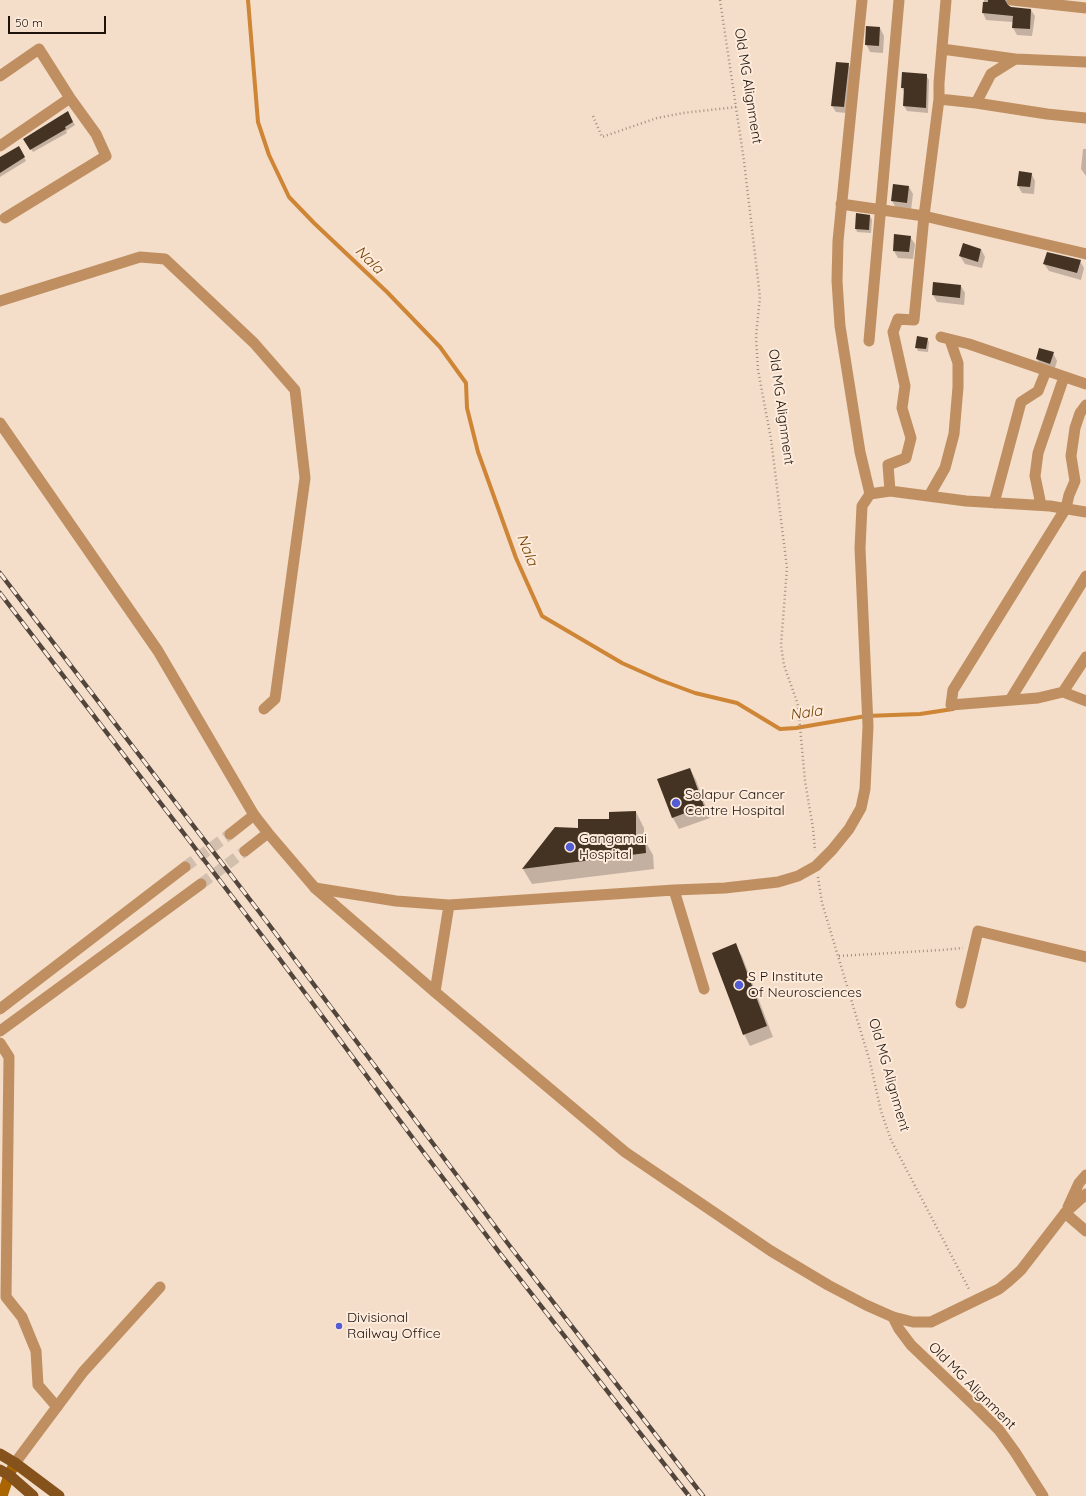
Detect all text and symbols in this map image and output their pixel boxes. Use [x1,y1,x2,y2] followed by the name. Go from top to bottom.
[10,8,108,34] scale bar
[15,15,43,30] text: 50 m
[731,27,765,145] street label: Old MG Alignment
[351,242,387,278] water label: Nala
[765,348,797,466] street label: Old MG Alignment
[513,532,541,568] water label: Nala
[789,702,823,724] water label: Nala
[685,787,785,820] place label: Solapur Cancer Centre Hospital
[670,797,682,809] marker: Solapur Cancer Centre Hospital
[579,831,647,864] place label: Gangamai Hospital
[564,841,576,853] marker: Gangamai Hospital
[748,969,862,1002] place label: S P Institute Of Neurosciences
[733,979,745,991] marker: S P Institute Of Neurosciences
[865,1017,913,1133] street label: Old MG Alignment
[347,1310,441,1342] place label: Divisional Railway Office
[334,1321,344,1331] marker: Divisional Railway Office
[925,1339,1019,1433] street label: Old MG Alignment

